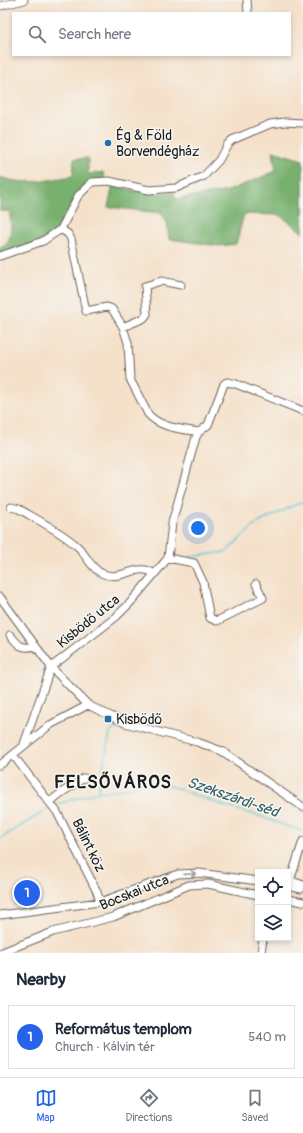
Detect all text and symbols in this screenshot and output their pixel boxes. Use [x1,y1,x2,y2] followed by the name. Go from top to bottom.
[12,12,291,56] search box
[26,23,48,45] icon: search
[58,25,131,44] text: Search here
[116,126,199,160] place label: Ég & Föld Borvendégház
[103,138,113,148] marker: Ég & Föld Borvendégház
[188,518,208,538] your location
[54,591,123,652] street label: Kisbödő utca
[116,711,163,728] place label: Kisbödő
[103,714,113,724] marker: Kisbödő
[54,771,172,794] district label: FELSŐVÁROS
[185,773,283,822] water label: Szekszárdi-séd
[68,816,109,875] street label: Bálint köz
[255,869,291,941] map controls
[255,869,291,905] button: locate
[183,870,196,877] one-way arrow
[97,871,171,914] street label: Bocskai utca
[14,878,40,908] pin: 1
[255,905,291,941] button: layers
[16,969,65,990] text: Nearby
[55,1020,192,1039] text: Református templom
[27,1029,33,1045] text: 1
[248,1029,286,1045] text: 540 m
[55,1039,155,1055] text: Church · Kálvin tér
[35,1087,57,1124] tab: Map
[126,1087,172,1124] tab: Directions
[241,1087,268,1124] tab: Saved

